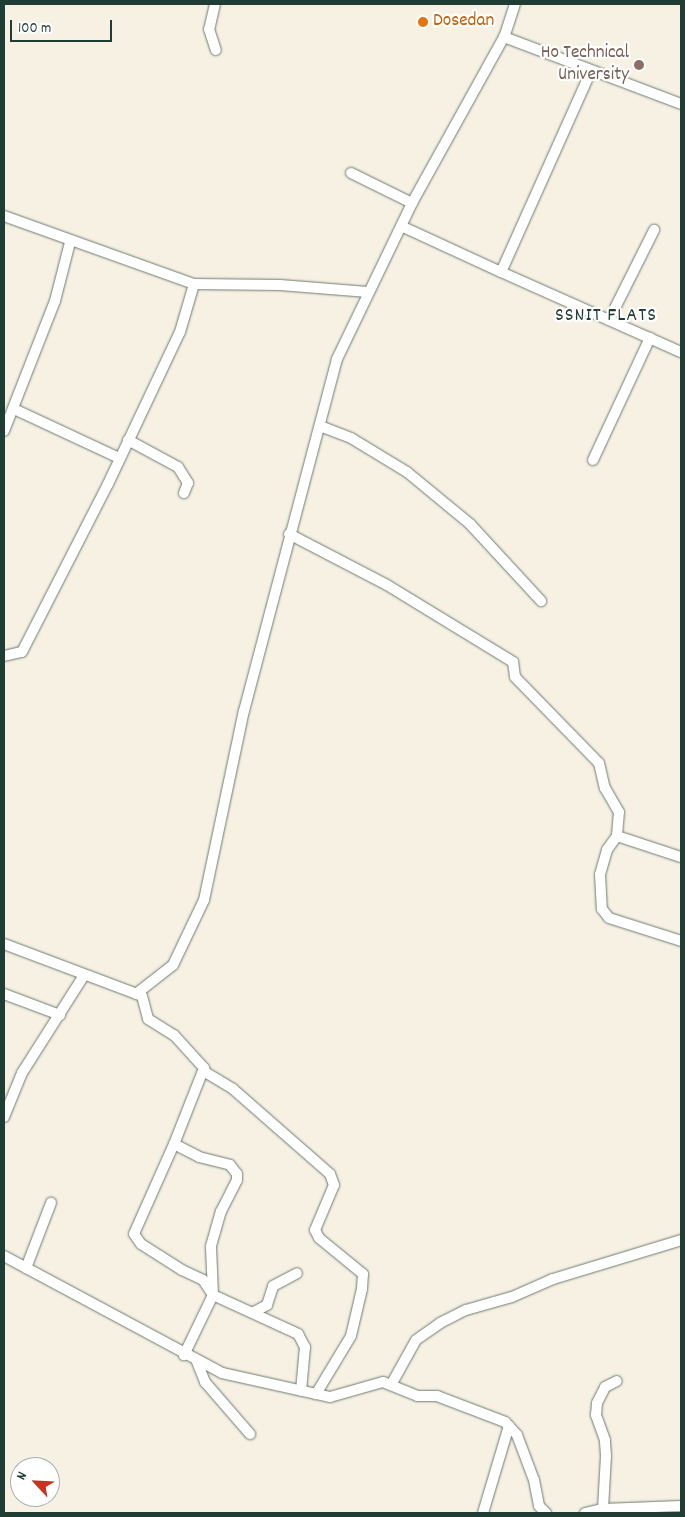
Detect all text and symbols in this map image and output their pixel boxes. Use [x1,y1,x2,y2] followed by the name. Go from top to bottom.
[12,10,115,42] scale bar
[433,11,494,33] place label: Dosedan
[417,16,429,28] marker: Dosedan
[18,18,51,40] text: 100 m
[541,43,629,87] place label: Ho Technical University
[633,59,645,71] marker: Ho Technical University
[554,304,658,328] district label: SSNIT FLATS
[10,1457,60,1507] north arrow
[12,1469,33,1483] text: N

